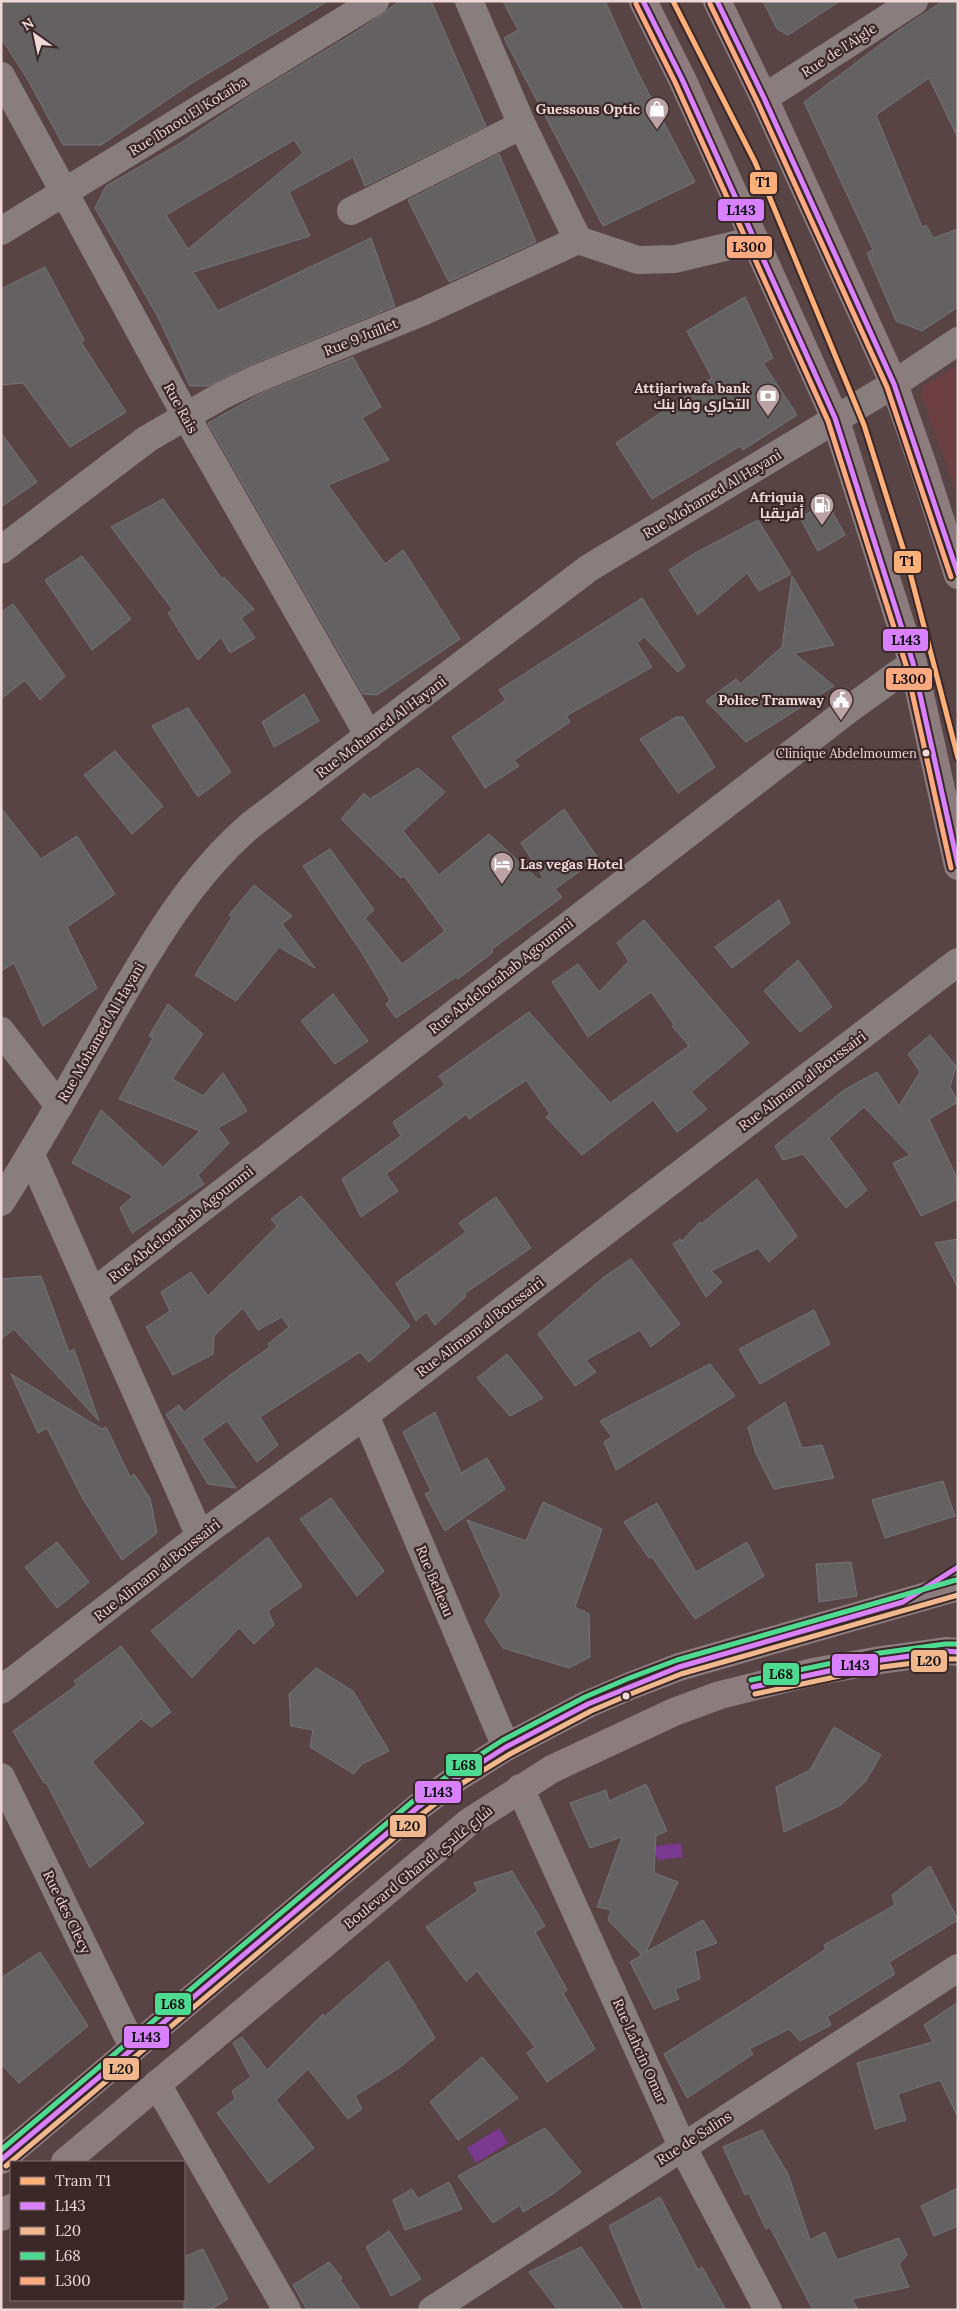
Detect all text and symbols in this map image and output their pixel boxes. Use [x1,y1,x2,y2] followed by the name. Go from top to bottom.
[10,10,60,60] north arrow
[18,14,38,35] text: N
[798,19,880,81] street label: Rue de l'Aigle
[126,72,250,160] street label: Rue Ibnou El Kotaiba
[644,96,670,130] shop icon: Guessous Optic
[536,100,641,118] place label: Guessous Optic
[749,171,778,195] line badge: T1
[756,173,771,191] text: T1
[717,198,765,222] line badge: L143
[726,201,756,219] text: L143
[726,235,773,259] line badge: L300
[732,238,766,256] text: L300
[321,314,401,360] street label: Rue 9 Juillet
[634,379,751,415] place label: Attijariwafa bank التجاري وفا بنك
[160,380,202,436] street label: Rue Rais
[755,383,781,417] bank icon: Attijariwafa bank التجاري وفا بنك
[640,446,785,542] street label: Rue Mohamed Al Hayani
[750,488,805,522] place label: Afriquia أفريقيا
[809,492,835,526] fuel station icon: Afriquia أفريقيا
[893,550,922,574] line badge: T1
[900,552,915,570] text: T1
[882,628,929,652] line badge: L143
[891,631,921,649] text: L143
[885,667,933,691] line badge: L300
[892,670,926,688] text: L300
[312,672,450,782] street label: Rue Mohamed Al Hayani
[828,687,854,721] public building icon: Police Tramway
[718,691,824,709] place label: Police Tramway
[776,745,917,762] place label: Clinique Abdelmoumen
[921,748,931,758] marker: Clinique Abdelmoumen
[489,851,515,885] hotel icon: Las vegas Hotel
[520,855,624,873] place label: Las vegas Hotel
[425,914,577,1038] street label: Rue Abdelouahab Agoummi
[54,959,148,1105] street label: Rue Mohamed Al Hayani
[735,1027,869,1135] street label: Rue Alimam al Boussairi
[105,1162,257,1286] street label: Rue Abdelouahab Agoummi
[413,1273,547,1381] street label: Rue Alimam al Boussairi
[90,1515,224,1625] street label: Rue Alimam al Boussairi
[412,1543,458,1619] street label: Rue Belleau
[910,1649,948,1673] line badge: L20
[917,1652,942,1670] text: L20
[831,1653,879,1677] line badge: L143
[840,1656,870,1674] text: L143
[762,1662,800,1686] line badge: L68
[769,1665,793,1683] text: L68
[621,1691,631,1701] unlabelled marker
[445,1753,483,1777] line badge: L68
[452,1756,476,1774] text: L68
[414,1780,462,1804] line badge: L143
[423,1783,453,1801] text: L143
[340,1801,498,1935] street label: Boulevard Ghandi شارع غاندي
[389,1814,427,1838] line badge: L20
[396,1817,421,1835] text: L20
[39,1867,95,1957] street label: Rue des Clecy
[154,1992,192,2016] line badge: L68
[161,1995,185,2013] text: L68
[609,1996,671,2106] street label: Rue Lahcin Omar
[123,2025,170,2049] line badge: L143
[131,2028,161,2046] text: L143
[102,2057,140,2081] line badge: L20
[109,2060,134,2078] text: L20
[653,2107,735,2169] street label: Rue de Salins
[10,2161,185,2301] legend
[55,2171,111,2190] text: Tram T1
[55,2196,86,2215] text: L143
[55,2221,81,2240] text: L20
[55,2246,81,2265] text: L68
[55,2271,91,2290] text: L300

